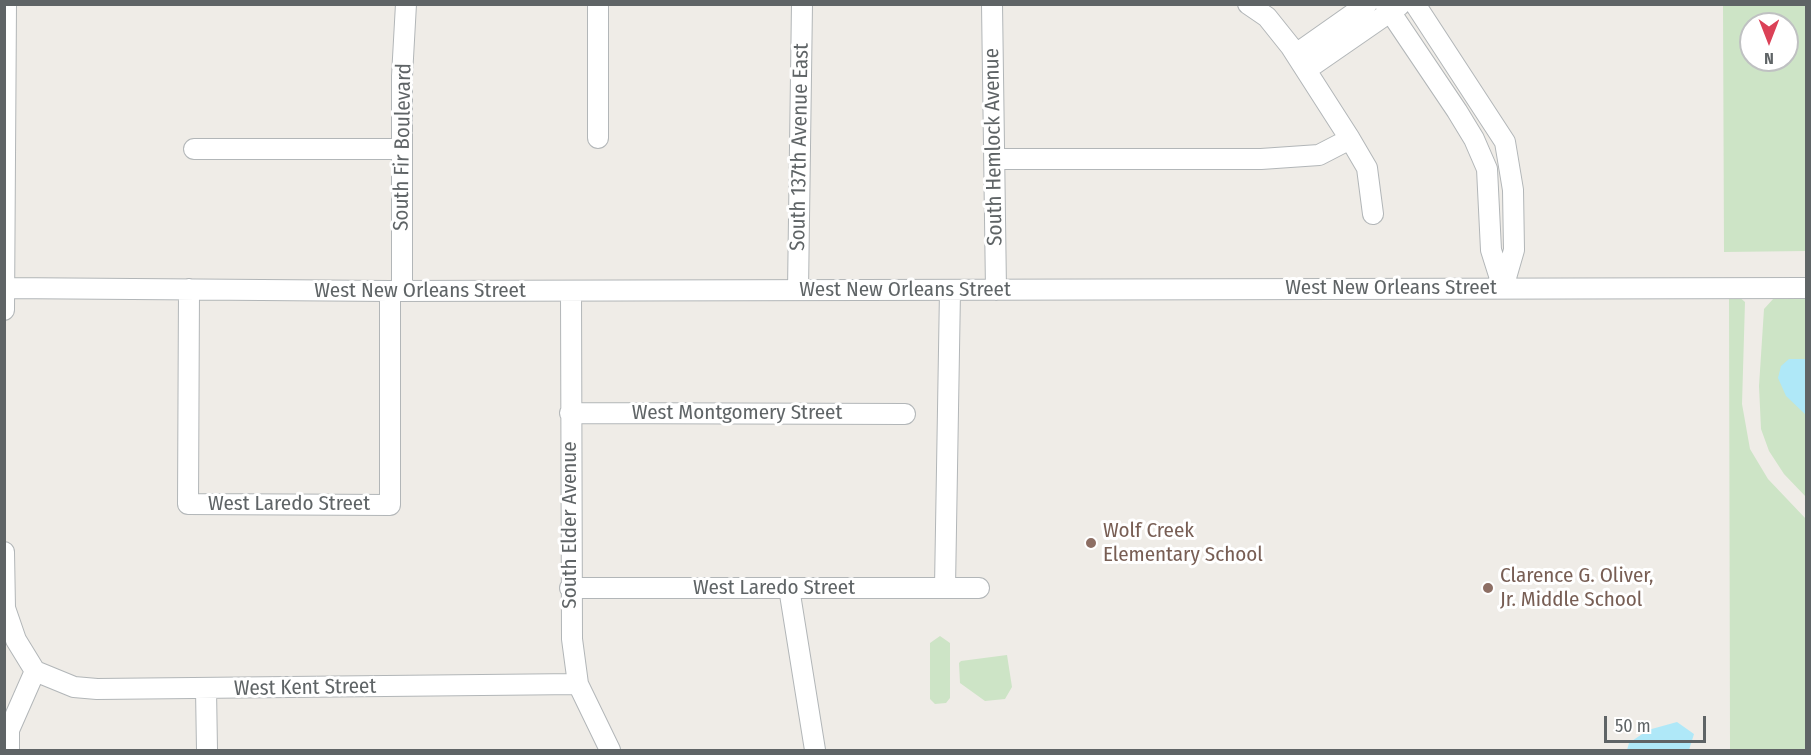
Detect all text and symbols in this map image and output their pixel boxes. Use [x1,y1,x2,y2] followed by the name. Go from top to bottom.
[1739,12,1799,72] north arrow
[786,43,814,251] street label: South 137th Avenue East
[980,48,1008,246] street label: South Hemlock Avenue
[1764,49,1774,68] text: N
[389,63,417,231] street label: South Fir Boulevard
[1285,275,1497,301] street label: West New Orleans Street
[799,277,1011,303] street label: West New Orleans Street
[314,278,526,304] street label: West New Orleans Street
[632,400,842,426] street label: West Montgomery Street
[557,441,583,609] street label: South Elder Avenue
[208,491,370,517] street label: West Laredo Street
[1103,518,1263,568] place label: Wolf Creek Elementary School
[1084,536,1098,550] marker: Wolf Creek Elementary School
[1500,563,1653,613] place label: Clarence G. Oliver, Jr. Middle School
[693,575,855,601] street label: West Laredo Street
[1481,581,1495,595] marker: Clarence G. Oliver, Jr. Middle School
[234,674,376,702] street label: West Kent Street
[1607,704,1709,742] scale bar
[1615,715,1651,737] text: 50 m

